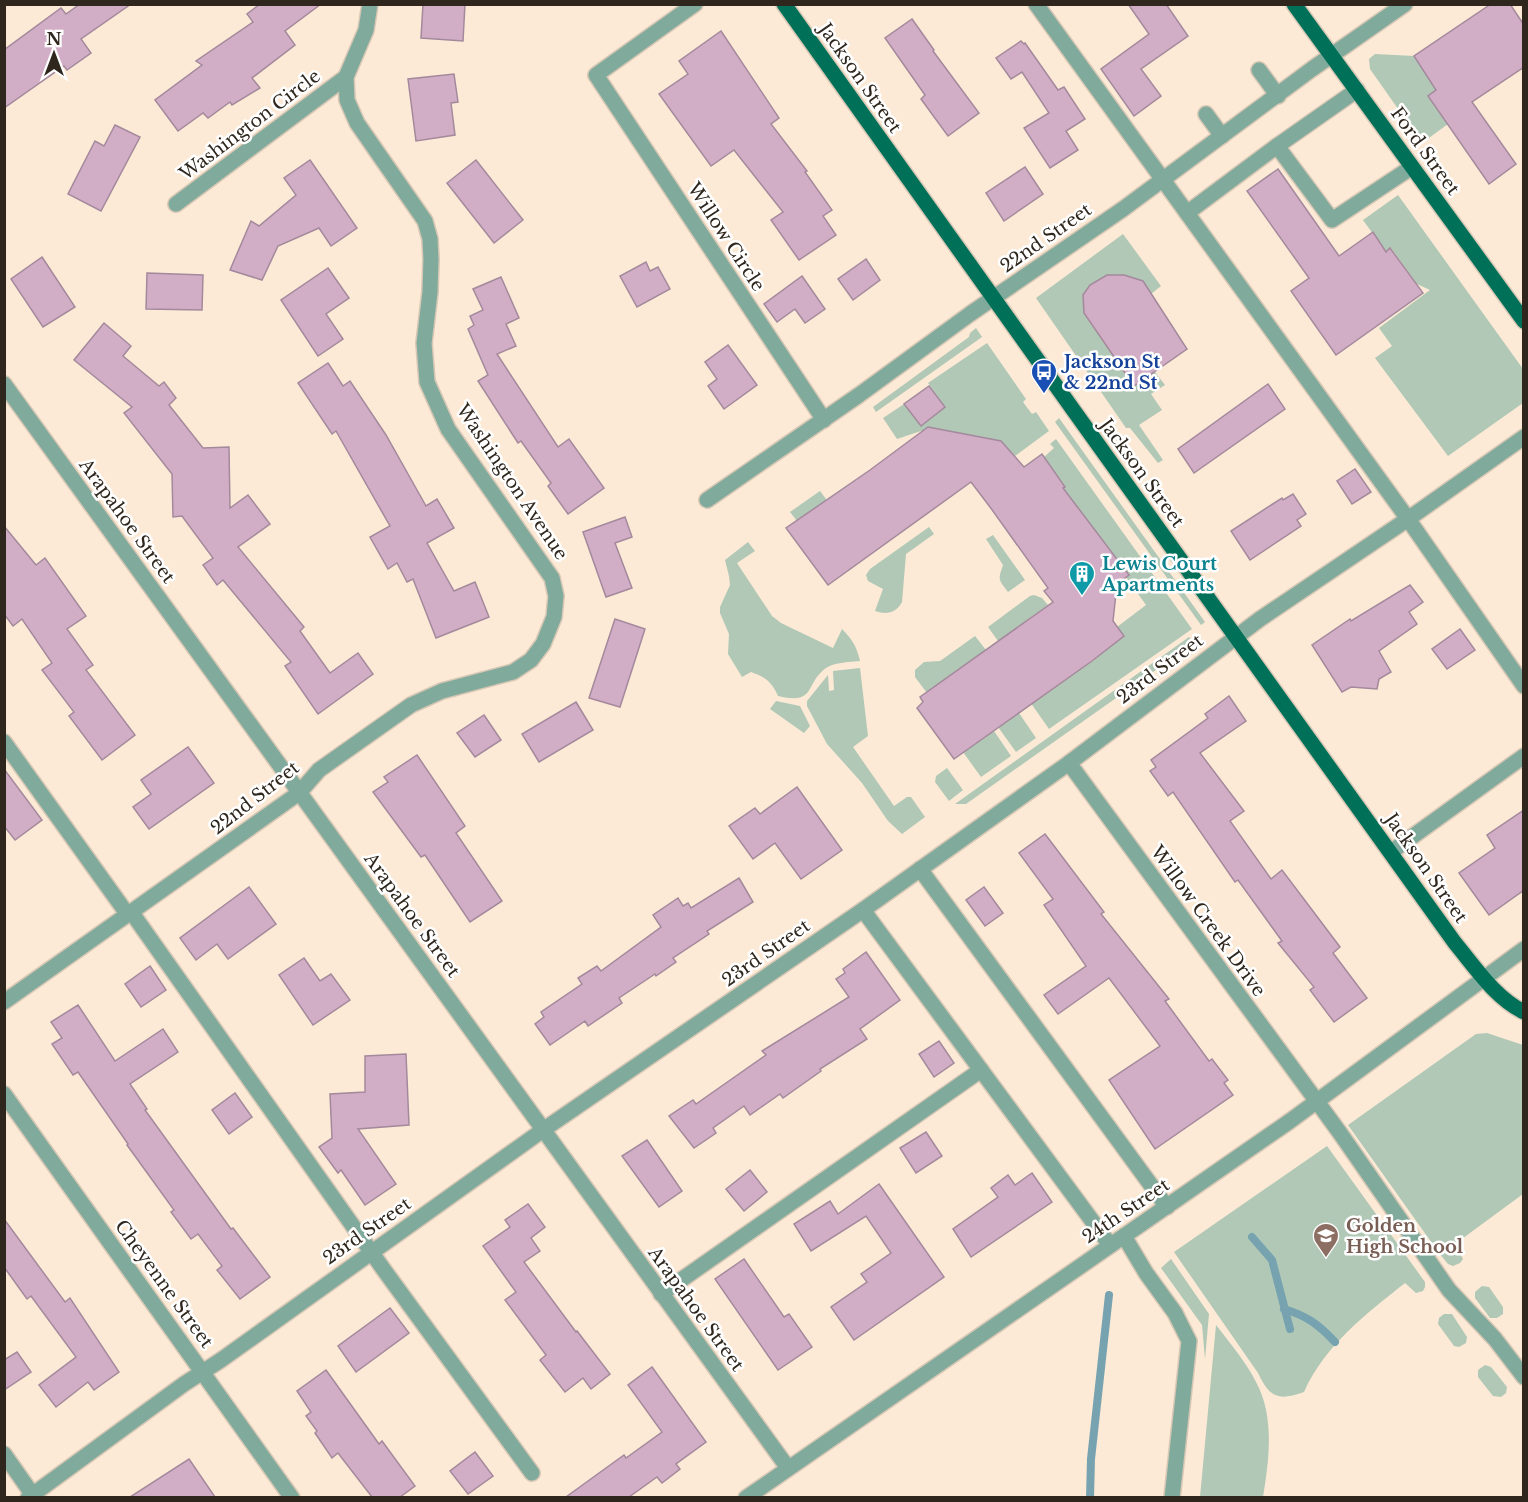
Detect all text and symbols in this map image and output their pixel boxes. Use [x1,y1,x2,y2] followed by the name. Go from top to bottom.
[813,17,906,137] street label: Jackson Street
[24,24,84,84] north arrow
[46,29,62,49] text: N
[175,65,325,186] street label: Washington Circle
[1386,103,1464,199] street label: Ford Street
[682,178,769,295] street label: Willow Circle
[996,198,1096,277] street label: 22nd Street
[1060,351,1160,394] place label: Jackson St & 22nd St
[1029,357,1059,395] bus stop icon: Jackson St & 22nd St
[451,399,572,564] street label: Washington Avenue
[1094,413,1189,532] street label: Jackson Street
[74,454,180,588] street label: Arapahoe Street
[1101,553,1217,596] place label: Lewis Court Apartments
[1067,559,1097,597] building icon: Lewis Court Apartments
[1113,629,1208,708] street label: 23rd Street
[206,757,304,839] street label: 22nd Street
[1379,807,1472,927] street label: Jackson Street
[1145,840,1270,1001] street label: Willow Creek Drive
[359,848,465,982] street label: Arapahoe Street
[718,915,814,991] street label: 23rd Street
[1078,1174,1174,1248] street label: 24th Street
[319,1193,415,1269] street label: 23rd Street
[1346,1215,1464,1258] place label: Golden High School
[110,1216,218,1352] street label: Cheyenne Street
[1311,1221,1341,1259] school or university icon: Golden High School
[643,1242,749,1376] street label: Arapahoe Street

